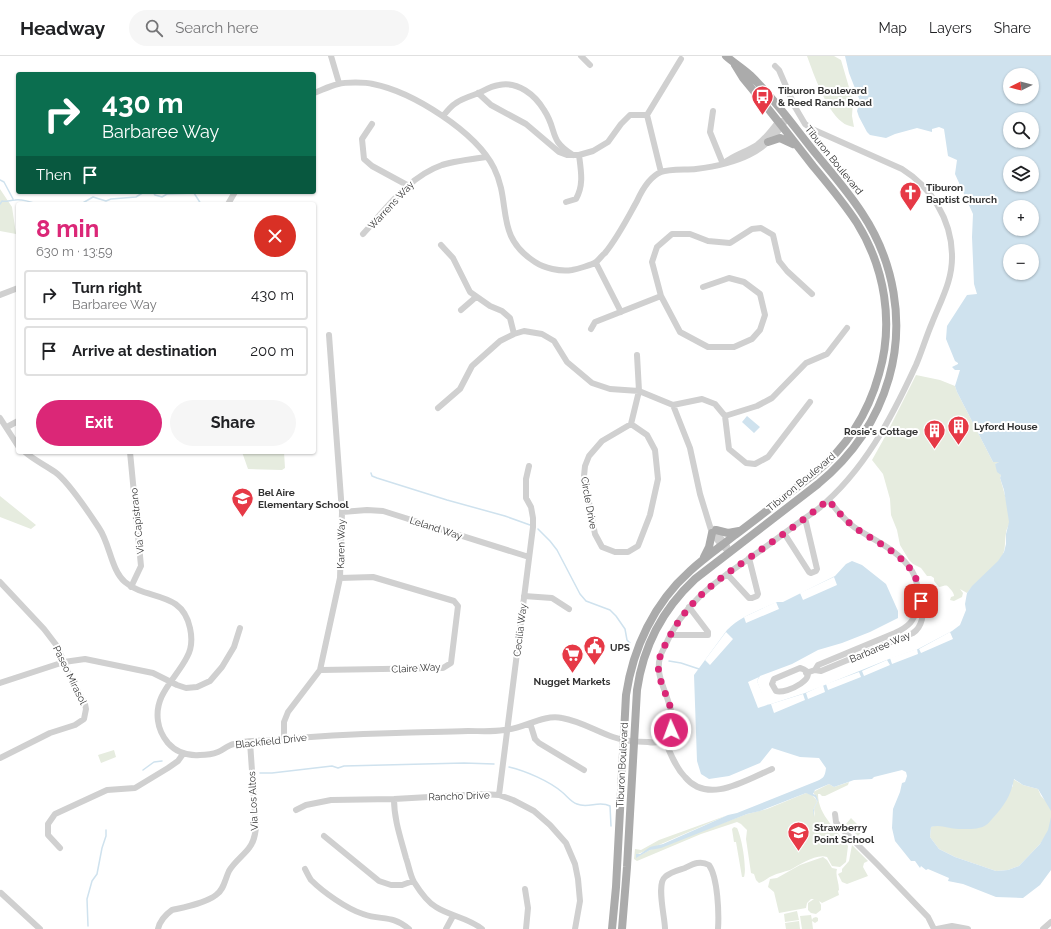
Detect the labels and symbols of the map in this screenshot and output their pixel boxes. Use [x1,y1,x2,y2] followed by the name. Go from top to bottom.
[1003,68,1039,104] north arrow
[750,83,776,116] bus stop icon: Tiburon Boulevard & Reed Ranch Road
[778,85,873,108] place label: Tiburon Boulevard & Reed Ranch Road
[803,123,865,197] street label: Tiburon Boulevard
[366,178,416,231] street label: Warrens Way
[897,180,923,213] church icon: Tiburon Baptist Church
[926,182,997,205] place label: Tiburon Baptist Church
[946,413,972,446] building icon: Lyford House
[921,418,947,451] building icon: Rosie's Cottage
[974,421,1038,432] place label: Lyford House
[844,426,918,437] place label: Rosie's Cottage
[765,450,837,514] street label: Tiburon Boulevard
[579,476,599,530] street label: Circle Drive
[229,485,255,518] school or university icon: Bel Aire Elementary School
[128,487,146,555] street label: Via Capistrano
[258,487,350,510] place label: Bel Aire Elementary School
[408,514,464,542] street label: Leland Way
[335,518,347,569] street label: Karen Way
[904,584,938,618] pin
[511,602,529,657] street label: Cecilia Way
[848,629,913,665] street label: Barbaree Way
[581,634,607,667] public building icon: UPS
[559,642,585,675] supermarket icon: Nugget Markets
[610,642,630,653] place label: UPS
[51,644,89,707] street label: Paseo Mirasol
[391,661,441,675] street label: Claire Way
[534,676,610,687] place label: Nugget Markets
[650,709,692,751] position arrow
[614,722,630,808] street label: Tiburon Boulevard
[235,732,307,750] street label: Blackfield Drive
[246,771,260,831] street label: Via Los Altos
[428,789,490,803] street label: Rancho Drive
[786,820,812,853] school or university icon: Strawberry Point School
[814,822,875,845] place label: Strawberry Point School

